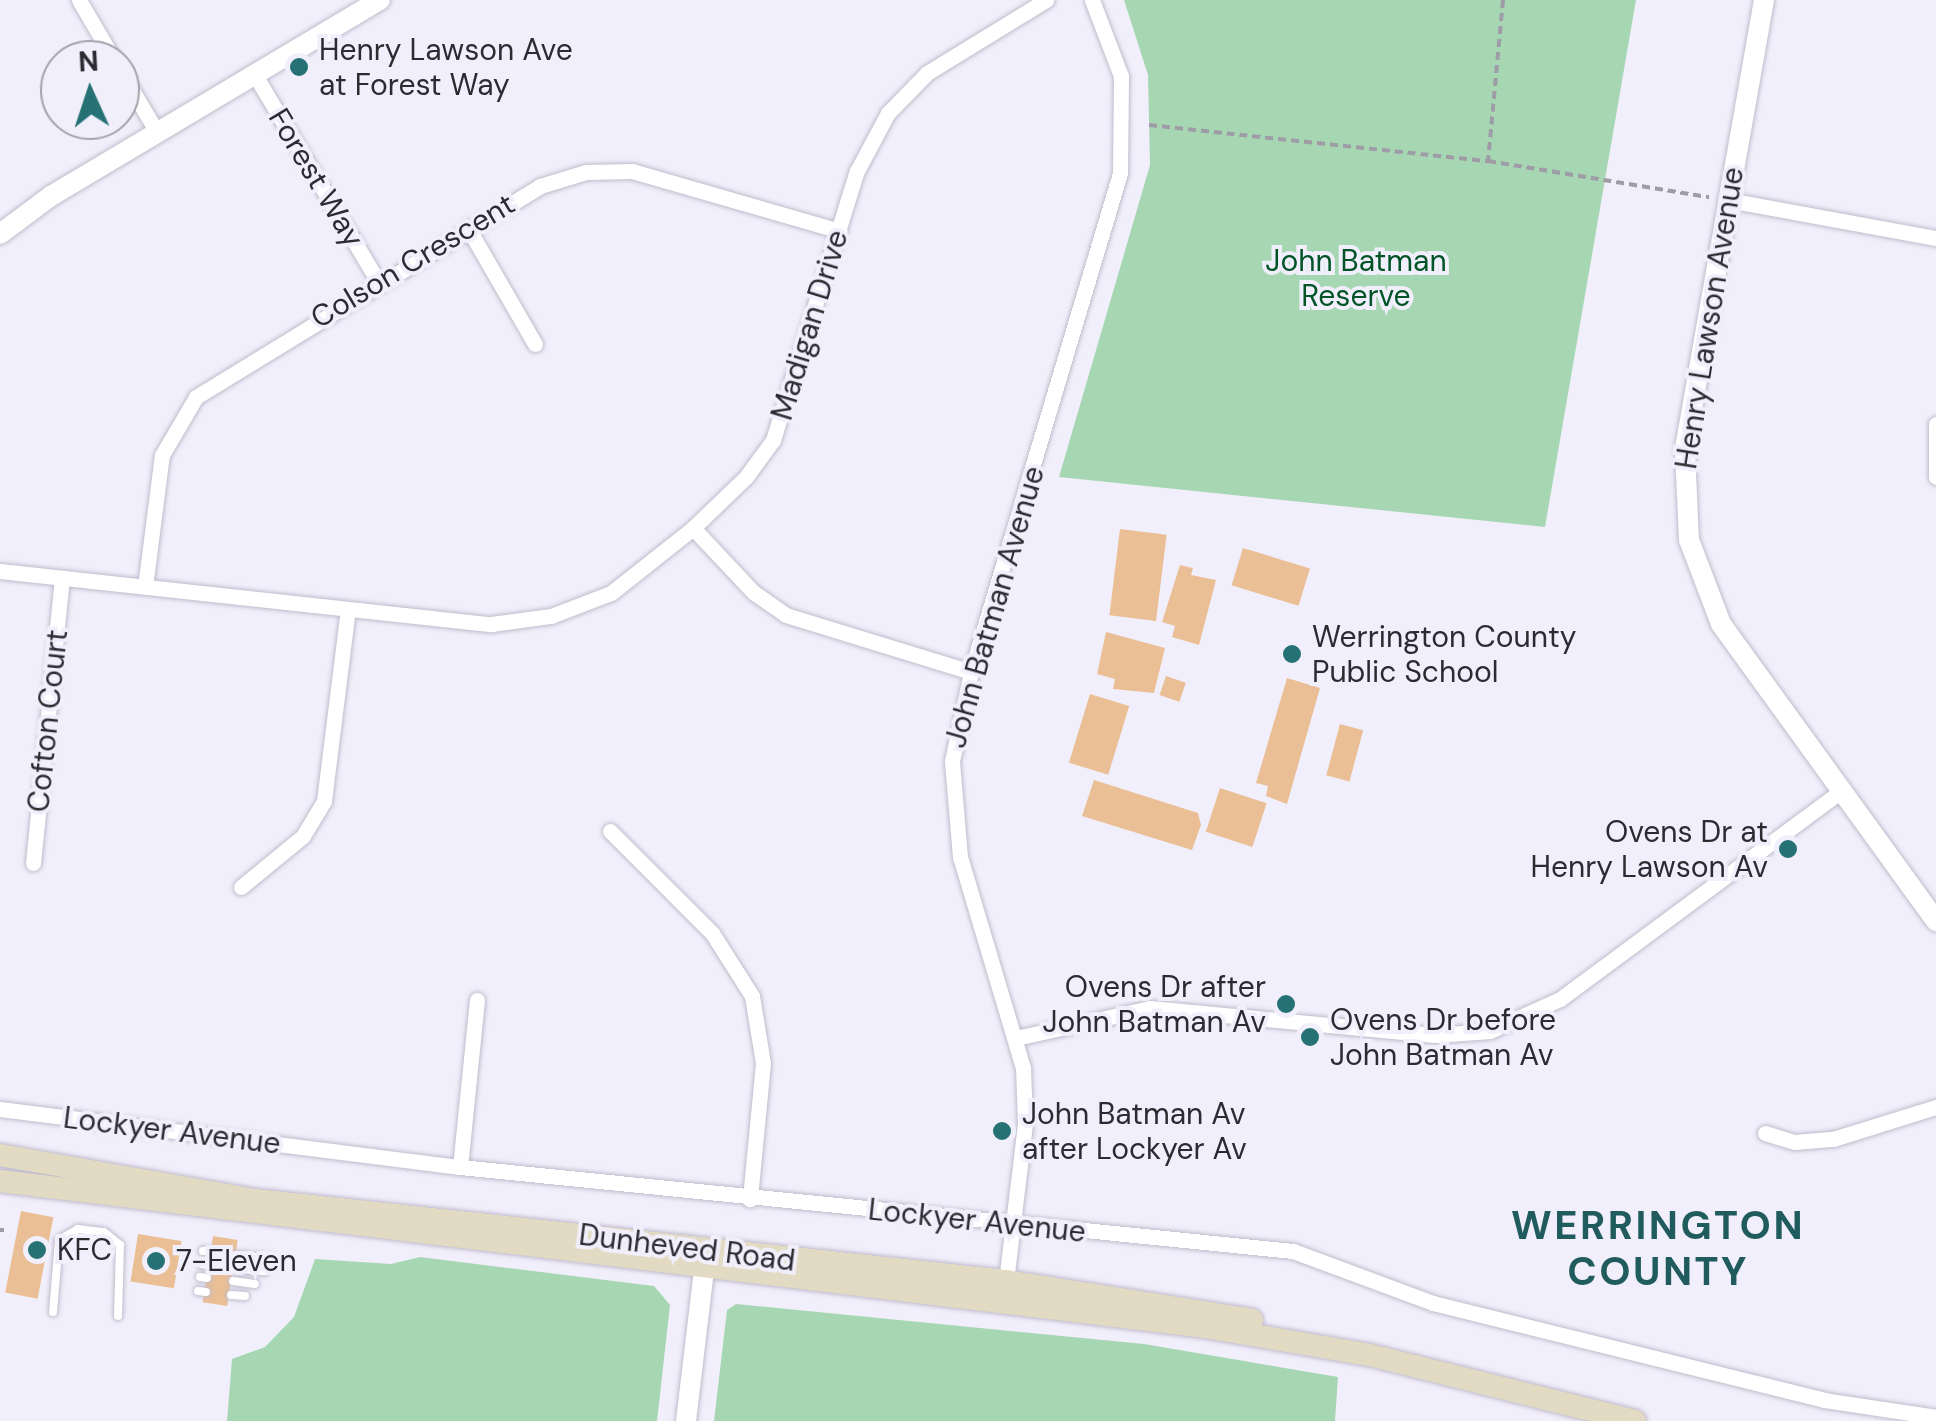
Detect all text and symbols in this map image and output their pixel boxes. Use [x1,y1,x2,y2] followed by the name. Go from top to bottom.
[319,32,573,102] place label: Henry Lawson Ave at Forest Way
[40,40,140,140] north arrow
[77,43,100,81] text: N
[288,56,310,78] marker: Henry Lawson Ave at Forest Way
[261,102,371,254] street label: Forest Way
[1668,164,1752,472] street label: Henry Lawson Avenue
[305,186,521,336] street label: Colson Crescent
[764,226,856,424] street label: Madigan Drive
[1265,243,1447,314] park label: John Batman Reserve
[938,462,1052,752] street label: John Batman Avenue
[1312,619,1576,690] place label: Werrington County Public School
[21,628,75,814] street label: Cofton Court
[1281,643,1303,665] marker: Werrington County Public School
[1531,814,1768,884] place label: Ovens Dr at Henry Lawson Av
[1777,838,1799,860] marker: Ovens Dr at Henry Lawson Av
[1043,969,1266,1040] place label: Ovens Dr after John Batman Av
[1275,993,1297,1015] marker: Ovens Dr after John Batman Av
[1330,1002,1556,1072] place label: Ovens Dr before John Batman Av
[1299,1026,1321,1048] marker: Ovens Dr before John Batman Av
[1022,1096,1247,1166] place label: John Batman Av after Lockyer Av
[61,1100,283,1162] street label: Lockyer Avenue
[991,1120,1013,1142] marker: John Batman Av after Lockyer Av
[866,1192,1088,1250] street label: Lockyer Avenue
[1511,1201,1805,1295] district label: WERRINGTON COUNTY
[577,1217,797,1279] street label: Dunheved Road
[57,1232,112,1268] place label: KFC
[26,1239,48,1261] marker: KFC
[176,1243,297,1279] place label: 7-Eleven
[145,1250,167,1272] marker: 7-Eleven

